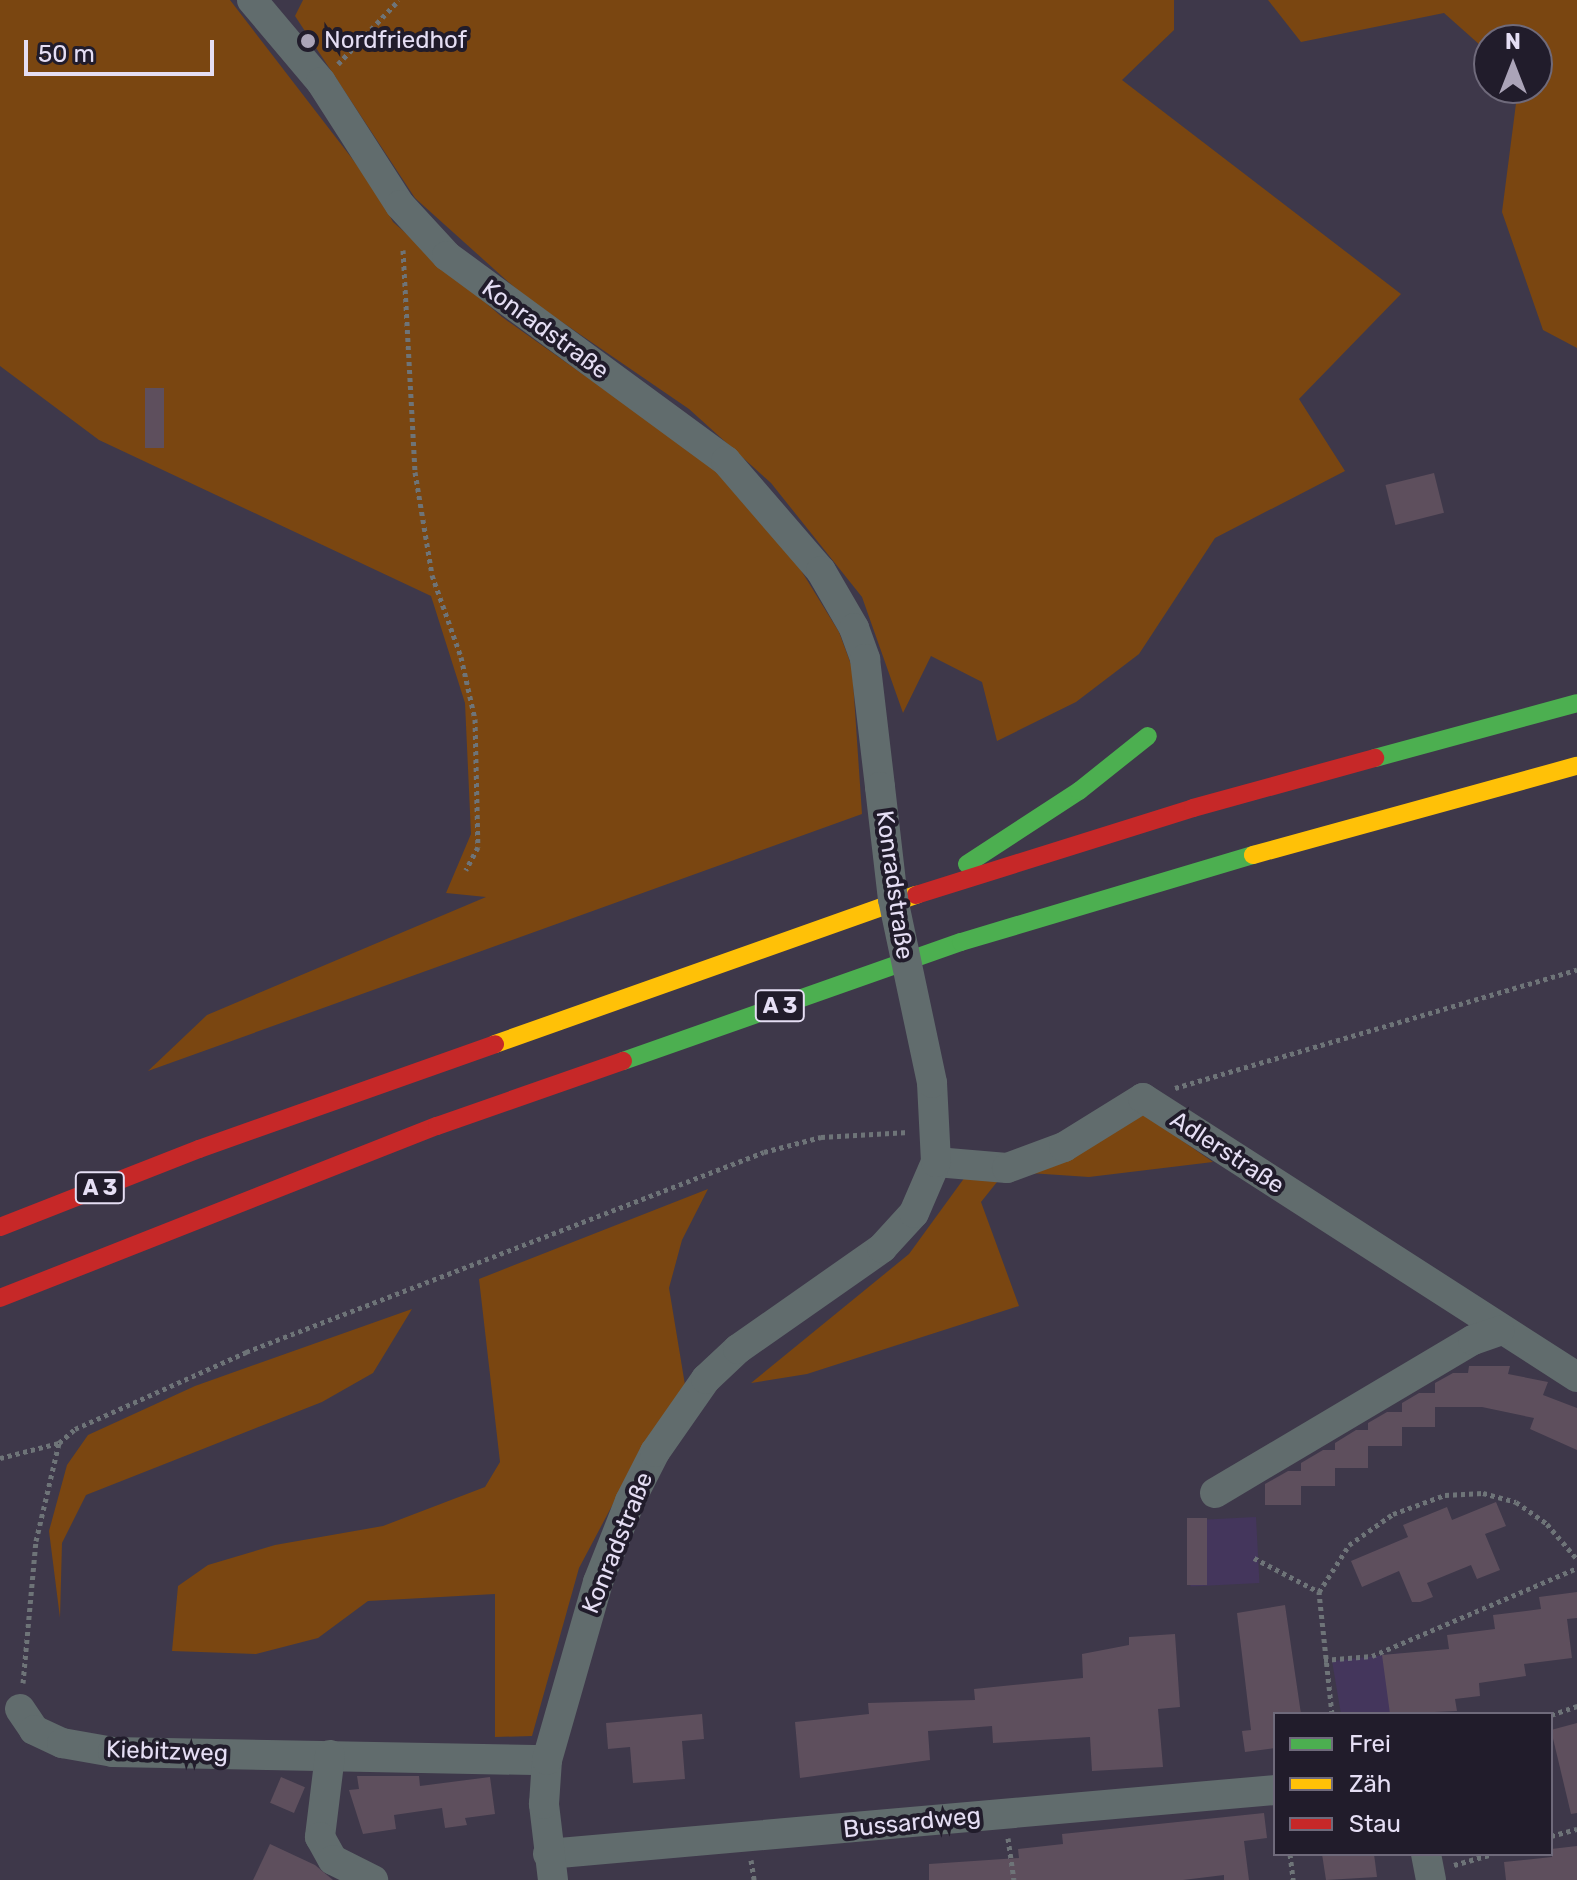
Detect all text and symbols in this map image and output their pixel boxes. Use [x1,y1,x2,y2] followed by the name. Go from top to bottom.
[28,24,218,74] scale bar
[1473,24,1553,104] north arrow
[324,27,467,55] place label: Nordfriedhof
[1505,28,1521,55] text: N
[299,32,317,50] marker: Nordfriedhof
[38,40,95,68] text: 50 m
[476,274,614,386] street label: Konradstraße
[869,809,919,961] street label: Konradstraße
[754,988,806,1024] road number: A 3
[1165,1106,1289,1200] street label: Adlerstraße
[74,1170,126,1206] road number: A 3
[577,1468,659,1618] street label: Konradstraße
[1273,1712,1553,1856] legend
[1349,1730,1391,1758] text: Frei
[106,1735,228,1769] street label: Kiebitzweg
[1349,1770,1391,1798] text: Zäh
[842,1801,982,1845] street label: Bussardweg
[1349,1810,1401,1838] text: Stau

